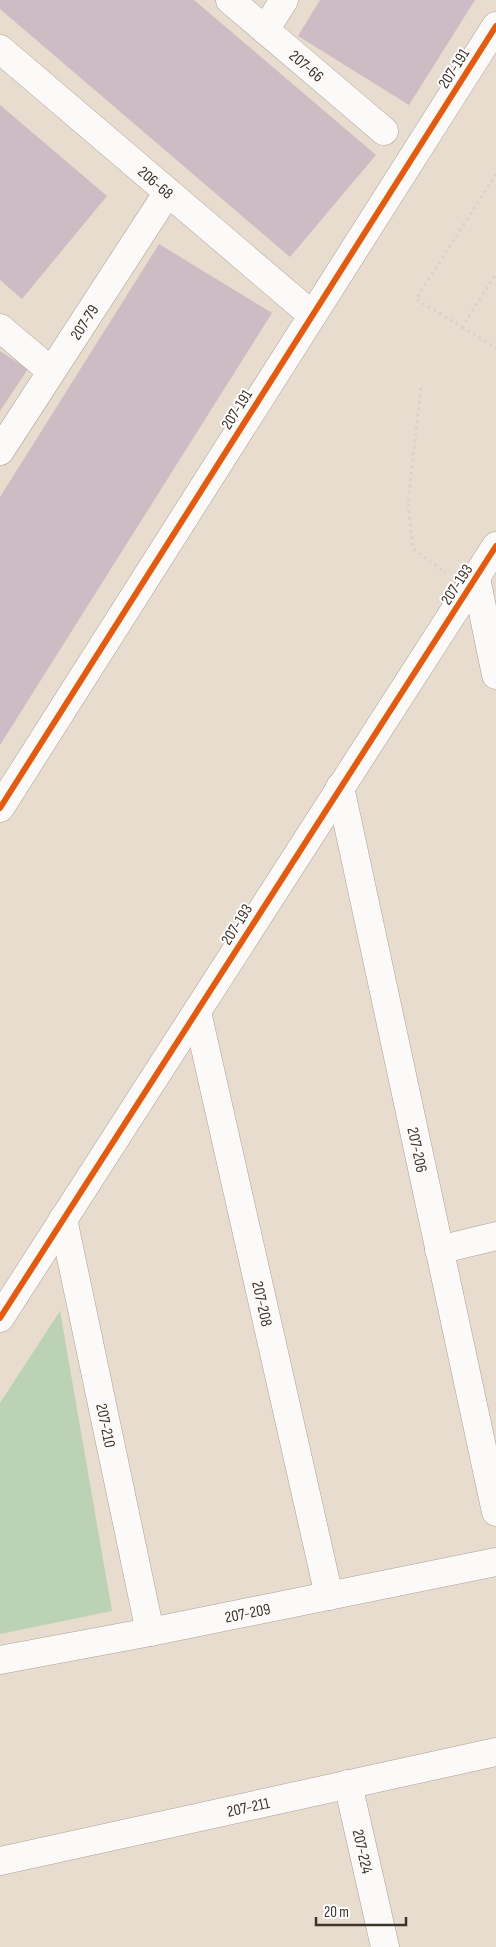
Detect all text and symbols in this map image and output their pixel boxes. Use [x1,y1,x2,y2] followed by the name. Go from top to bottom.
[435,45,474,92] street label: 207-191
[285,47,327,87] street label: 207-66
[133,163,177,204] street label: 206-68
[67,301,103,344] street label: 207-79
[218,386,257,433] street label: 207-191
[437,561,477,609] street label: 207-193
[217,901,257,949] street label: 207-193
[402,1126,431,1174] street label: 207-206
[247,1279,276,1328] street label: 207-208
[91,1402,119,1450] street label: 207-210
[223,1600,272,1628] street label: 207-209
[225,1794,272,1822] street label: 207-211
[348,1828,376,1876] street label: 207-224
[316,1894,406,1926] scale bar
[324,1903,349,1922] text: 20 m

